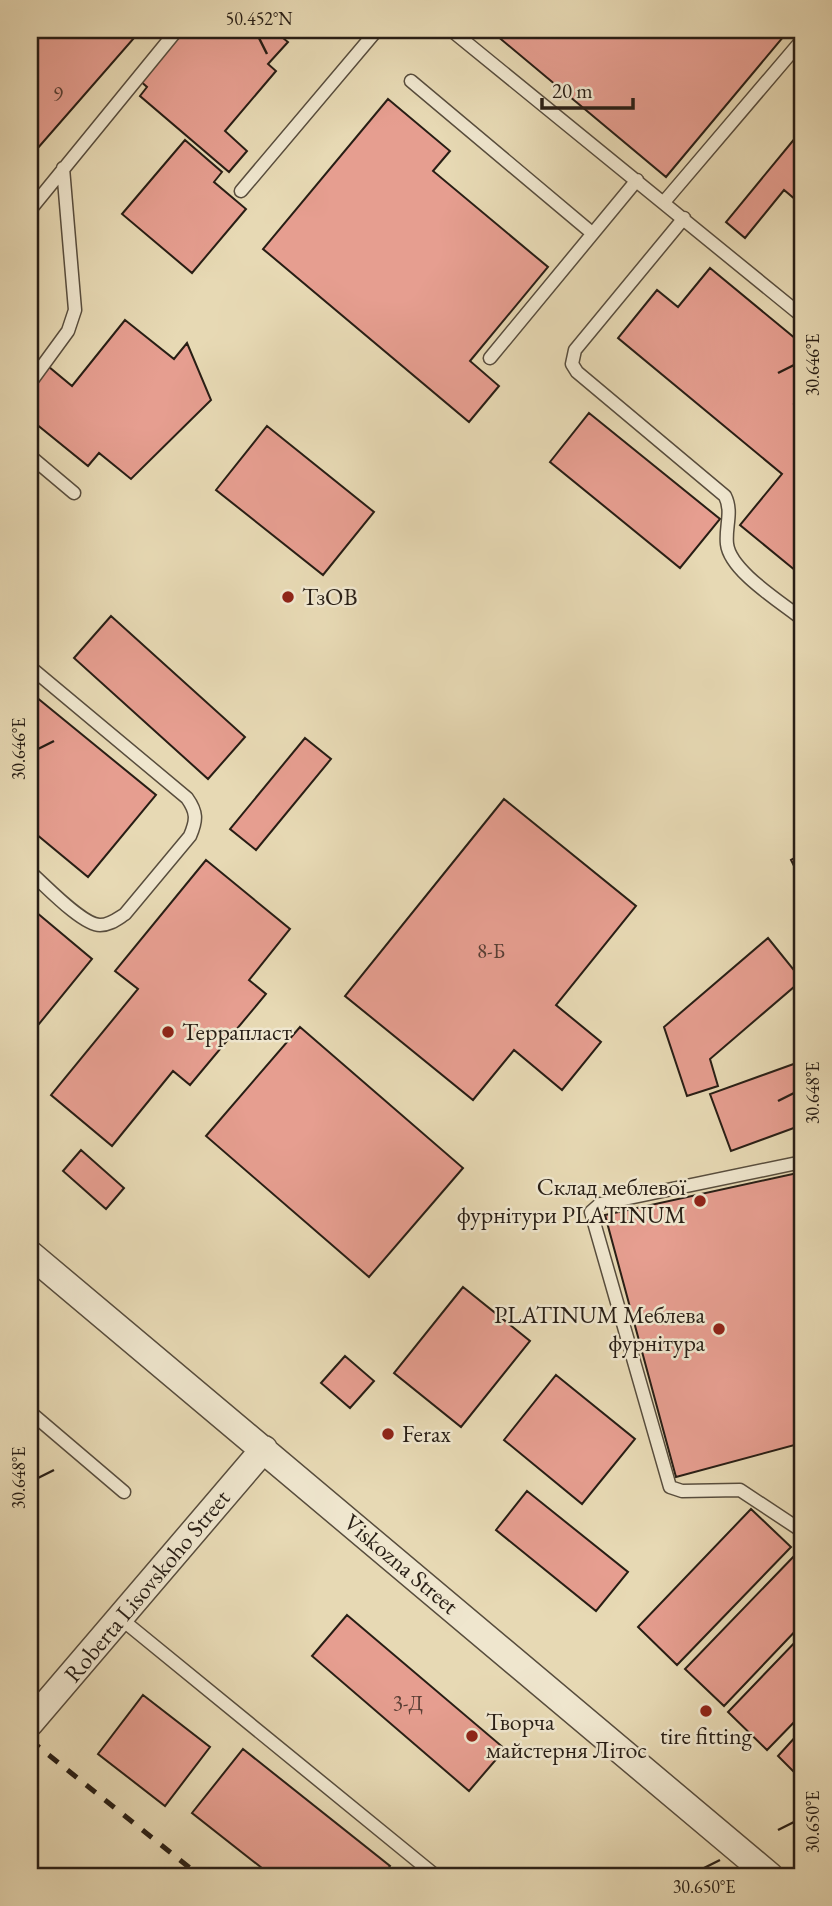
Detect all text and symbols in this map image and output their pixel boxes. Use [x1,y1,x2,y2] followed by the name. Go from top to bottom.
[226,7,293,30] text: 50.452°N
[542,66,632,110] scale bar
[552,77,593,104] text: 20 m
[53,80,63,107] house number: 9
[801,334,824,396] text: 30.646°E
[302,581,358,612] place label: ТзОВ
[280,589,296,605] marker: ТзОВ
[7,718,30,780] text: 30.646°E
[477,937,505,964] house number: 8-Б
[182,1016,292,1047] place label: Террапласт
[160,1024,176,1040] marker: Террапласт
[801,1062,824,1124] text: 30.648°E
[457,1171,687,1230] place label: Склад меблевої фурнітури PLATINUM
[692,1193,708,1209] marker: Склад меблевої фурнітури PLATINUM
[494,1299,705,1358] place label: PLATINUM Меблева фурнітура
[711,1321,727,1337] marker: PLATINUM Меблева фурнітура
[402,1418,452,1449] place label: Ferax
[380,1426,396,1442] marker: Ferax
[7,1447,30,1509] text: 30.648°E
[57,1482,237,1689] street label: Roberta Lisovskoho Street
[337,1506,466,1621] street label: Viskozna Street
[393,1689,423,1716] house number: 3-Д
[698,1703,714,1719] marker: tire fitting
[486,1706,647,1765] place label: Творча майстерня Літос
[660,1720,753,1751] place label: tire fitting
[464,1728,480,1744] marker: Творча майстерня Літос
[801,1791,824,1853] text: 30.650°E
[673,1875,735,1898] text: 30.650°E

